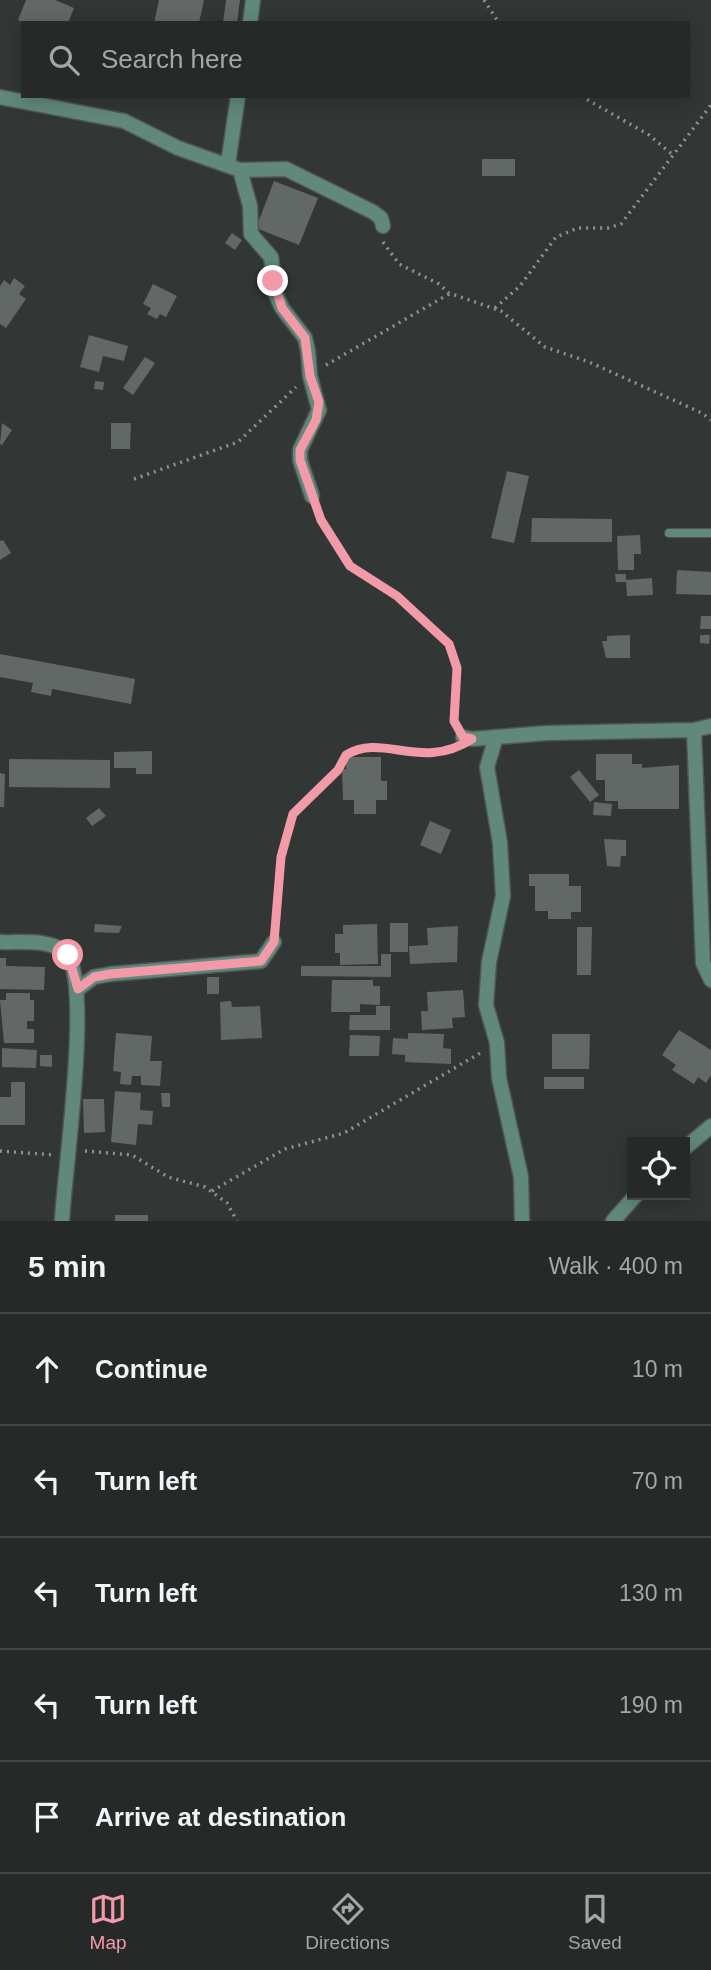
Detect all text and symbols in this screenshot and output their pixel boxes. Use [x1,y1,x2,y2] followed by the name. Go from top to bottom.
[21,21,690,98] search box
[45,41,83,79] icon: search
[101,44,243,74] text: Search here
[257,265,288,296] route end
[52,939,83,970] route start
[627,1137,690,1200] map controls
[627,1137,690,1200] button: locate
[28,1250,106,1283] text: 5 min
[548,1253,683,1279] text: Walk · 400 m
[28,1350,66,1388] icon: ahead
[95,1354,208,1384] text: Continue
[632,1356,683,1382] text: 10 m
[28,1462,66,1500] icon: left
[95,1466,197,1496] text: Turn left
[632,1468,683,1494] text: 70 m
[28,1574,66,1612] icon: left
[95,1578,197,1608] text: Turn left
[619,1580,683,1606] text: 130 m
[28,1686,66,1724] icon: left
[95,1690,197,1720] text: Turn left
[619,1692,683,1718] text: 190 m
[28,1798,66,1836] icon: arrive
[95,1802,346,1832] text: Arrive at destination
[89,1890,127,1954] tab: Map
[305,1890,390,1954] tab: Directions
[568,1890,622,1954] tab: Saved

